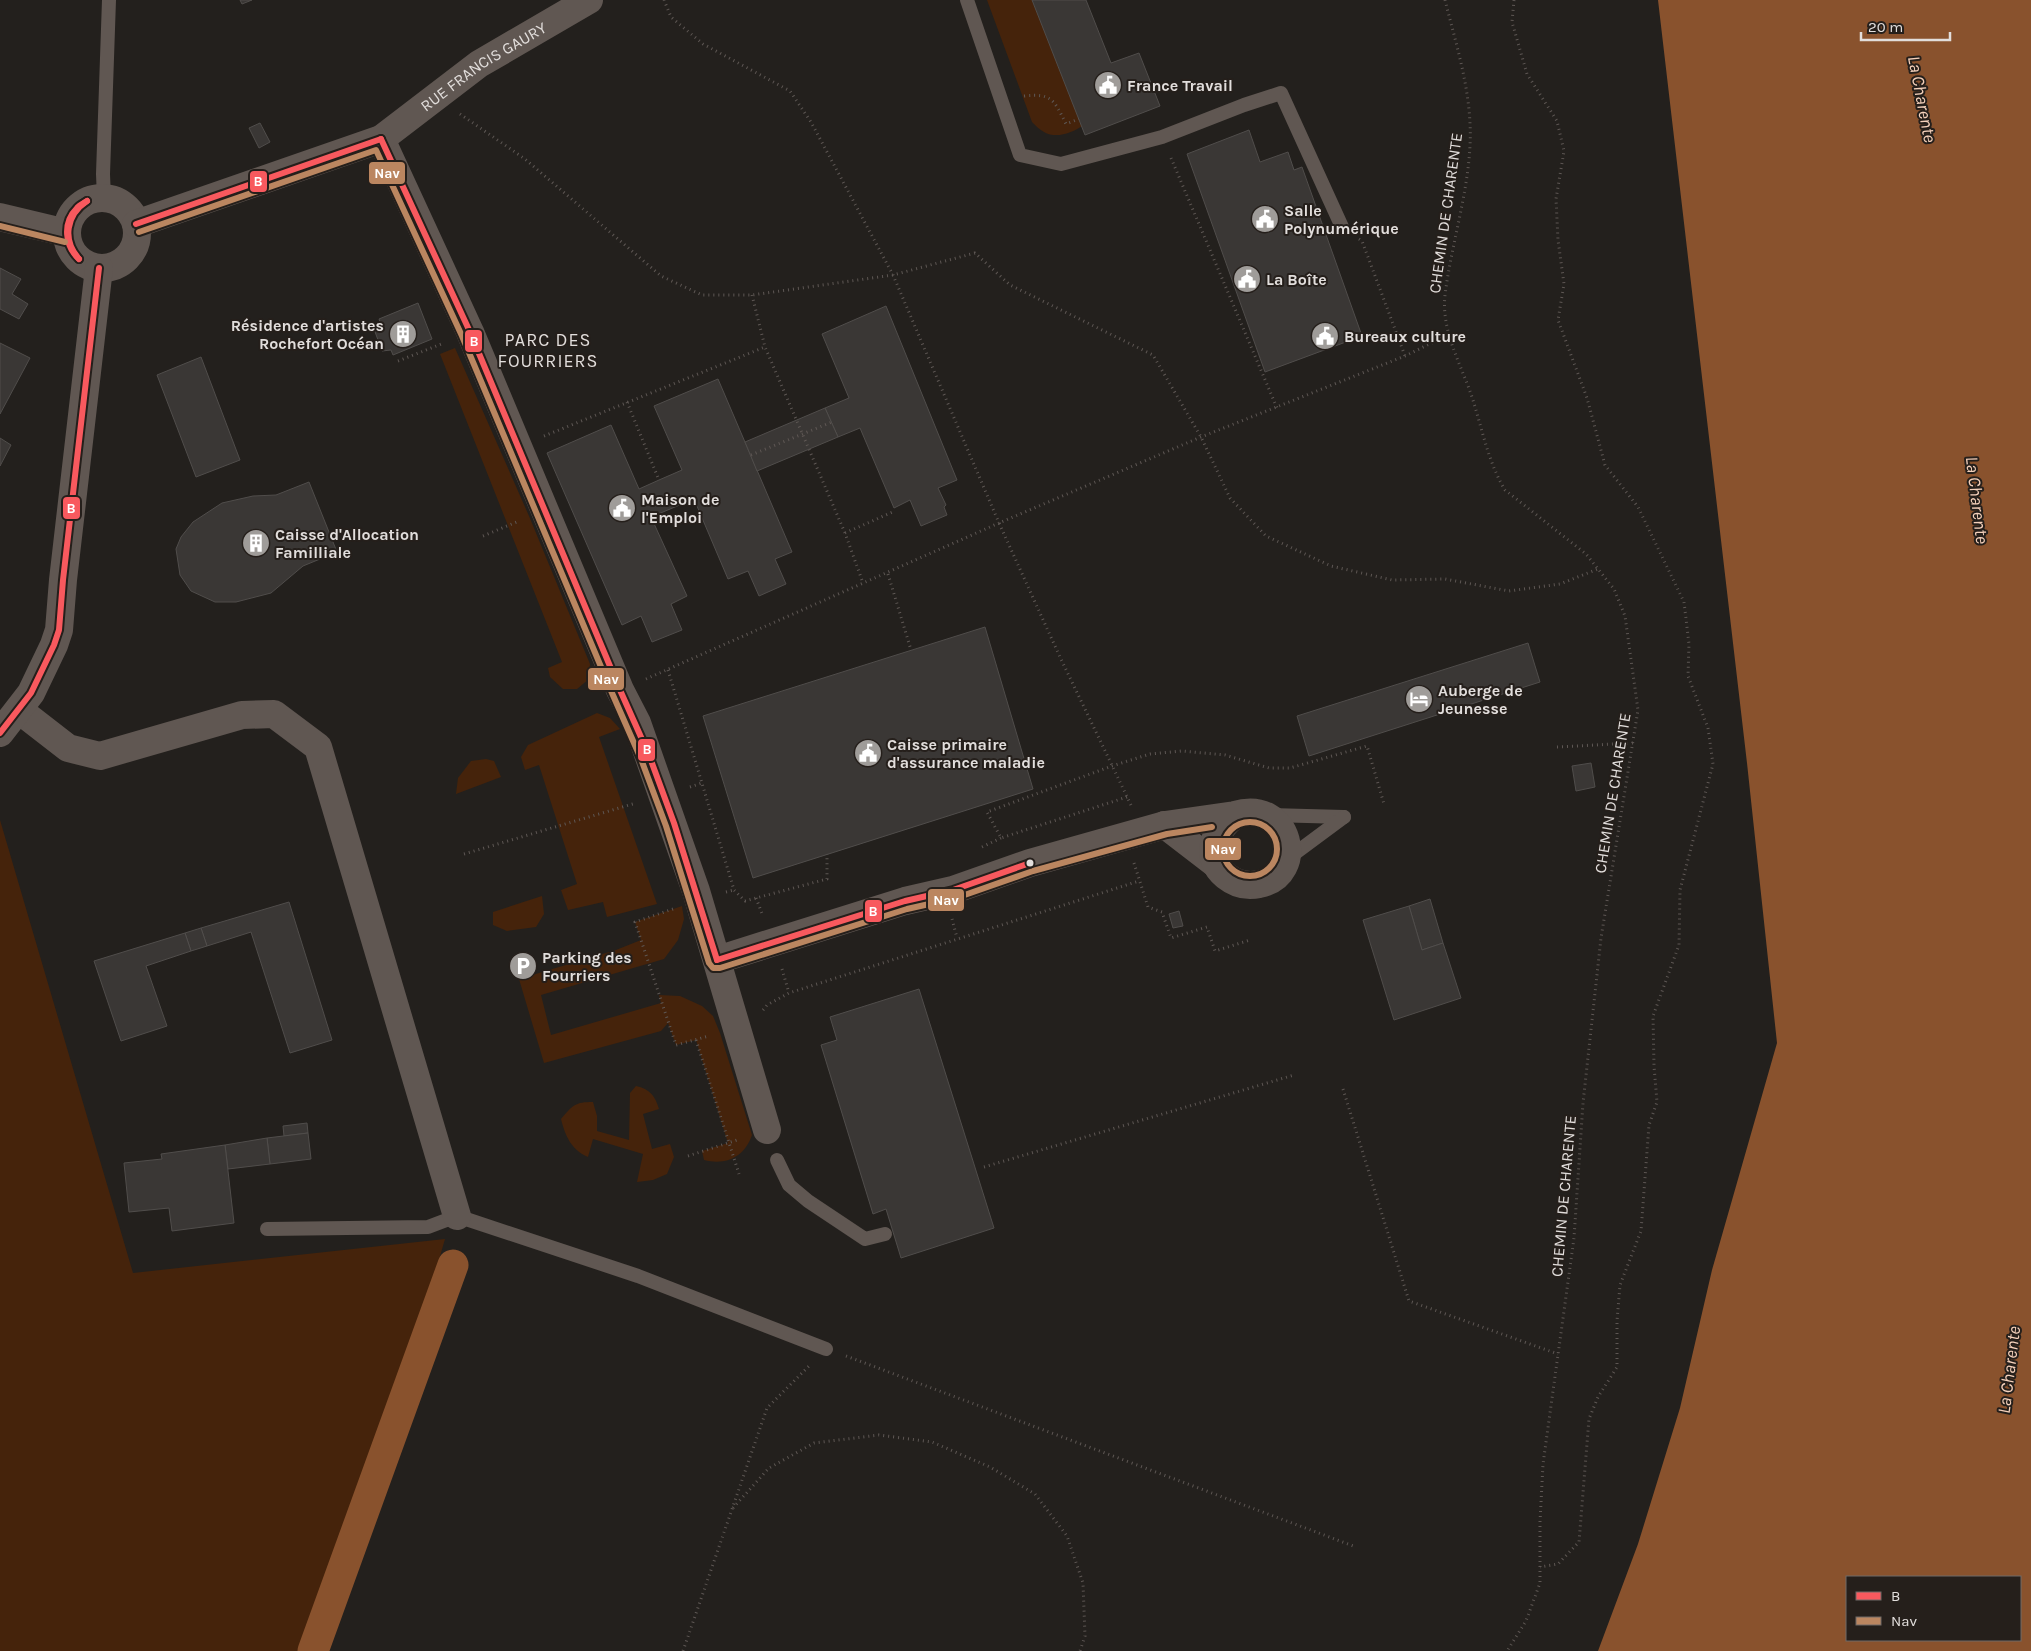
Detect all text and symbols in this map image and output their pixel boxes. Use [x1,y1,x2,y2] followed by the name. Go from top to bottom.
[1861,10,1950,42] scale bar
[417,18,550,115] street label: RUE FRANCIS GAURY
[1868,18,1903,36] text: 20 m
[1903,54,1941,144] water label: La Charente
[1093,70,1123,100] public building icon: France Travail
[1127,76,1233,95] place label: France Travail
[1425,132,1466,295] street label: CHEMIN DE CHARENTE
[368,161,406,185] line badge: Nav
[374,165,400,182] text: Nav
[249,170,268,193] line badge: B
[253,173,263,190] text: B
[1284,201,1399,238] place label: Salle Polynumérique
[1250,204,1280,234] public building icon: Salle Polynumérique
[1232,264,1262,294] public building icon: La Boîte
[1266,270,1327,289] place label: La Boîte
[231,316,384,353] place label: Résidence d'artistes Rochefort Océan
[388,319,418,349] building icon: Résidence d'artistes Rochefort Océan
[1310,321,1340,351] public building icon: Bureaux culture
[1344,327,1466,346] place label: Bureaux culture
[464,329,483,353] line badge: B
[498,329,598,372] district label: PARC DES FOURRIERS
[469,333,479,350] text: B
[1961,455,1993,545] water label: La Charente
[641,490,719,527] place label: Maison de l'Emploi
[607,493,637,523] public building icon: Maison de l'Emploi
[62,496,81,520] line badge: B
[66,500,76,517] text: B
[275,525,419,562] place label: Caisse d'Allocation Familliale
[241,528,271,558] building icon: Caisse d'Allocation Familliale
[587,667,625,691] line badge: Nav
[593,671,619,688] text: Nav
[1438,681,1523,718] place label: Auberge de Jeunesse
[1404,684,1434,714] hotel icon: Auberge de Jeunesse
[1590,712,1635,875] street label: CHEMIN DE CHARENTE
[887,735,1045,772] place label: Caisse primaire d'assurance maladie
[637,738,656,762] line badge: B
[853,738,883,768] public building icon: Caisse primaire d'assurance maladie
[642,741,652,758] text: B
[1204,837,1242,861] line badge: Nav
[1210,841,1236,858] text: Nav
[1025,858,1035,868] unlabelled marker
[927,888,965,912] line badge: Nav
[933,892,959,909] text: Nav
[864,899,883,923] line badge: B
[868,903,878,920] text: B
[542,948,632,985] place label: Parking des Fourriers
[508,951,538,981] parking icon: Parking des Fourriers
[1547,1114,1580,1278] street label: CHEMIN DE CHARENTE
[1993,1325,2025,1415] water label: La Charente
[1846,1576,2021,1641] legend
[1891,1587,1900,1605] text: B
[1891,1612,1918,1630] text: Nav

